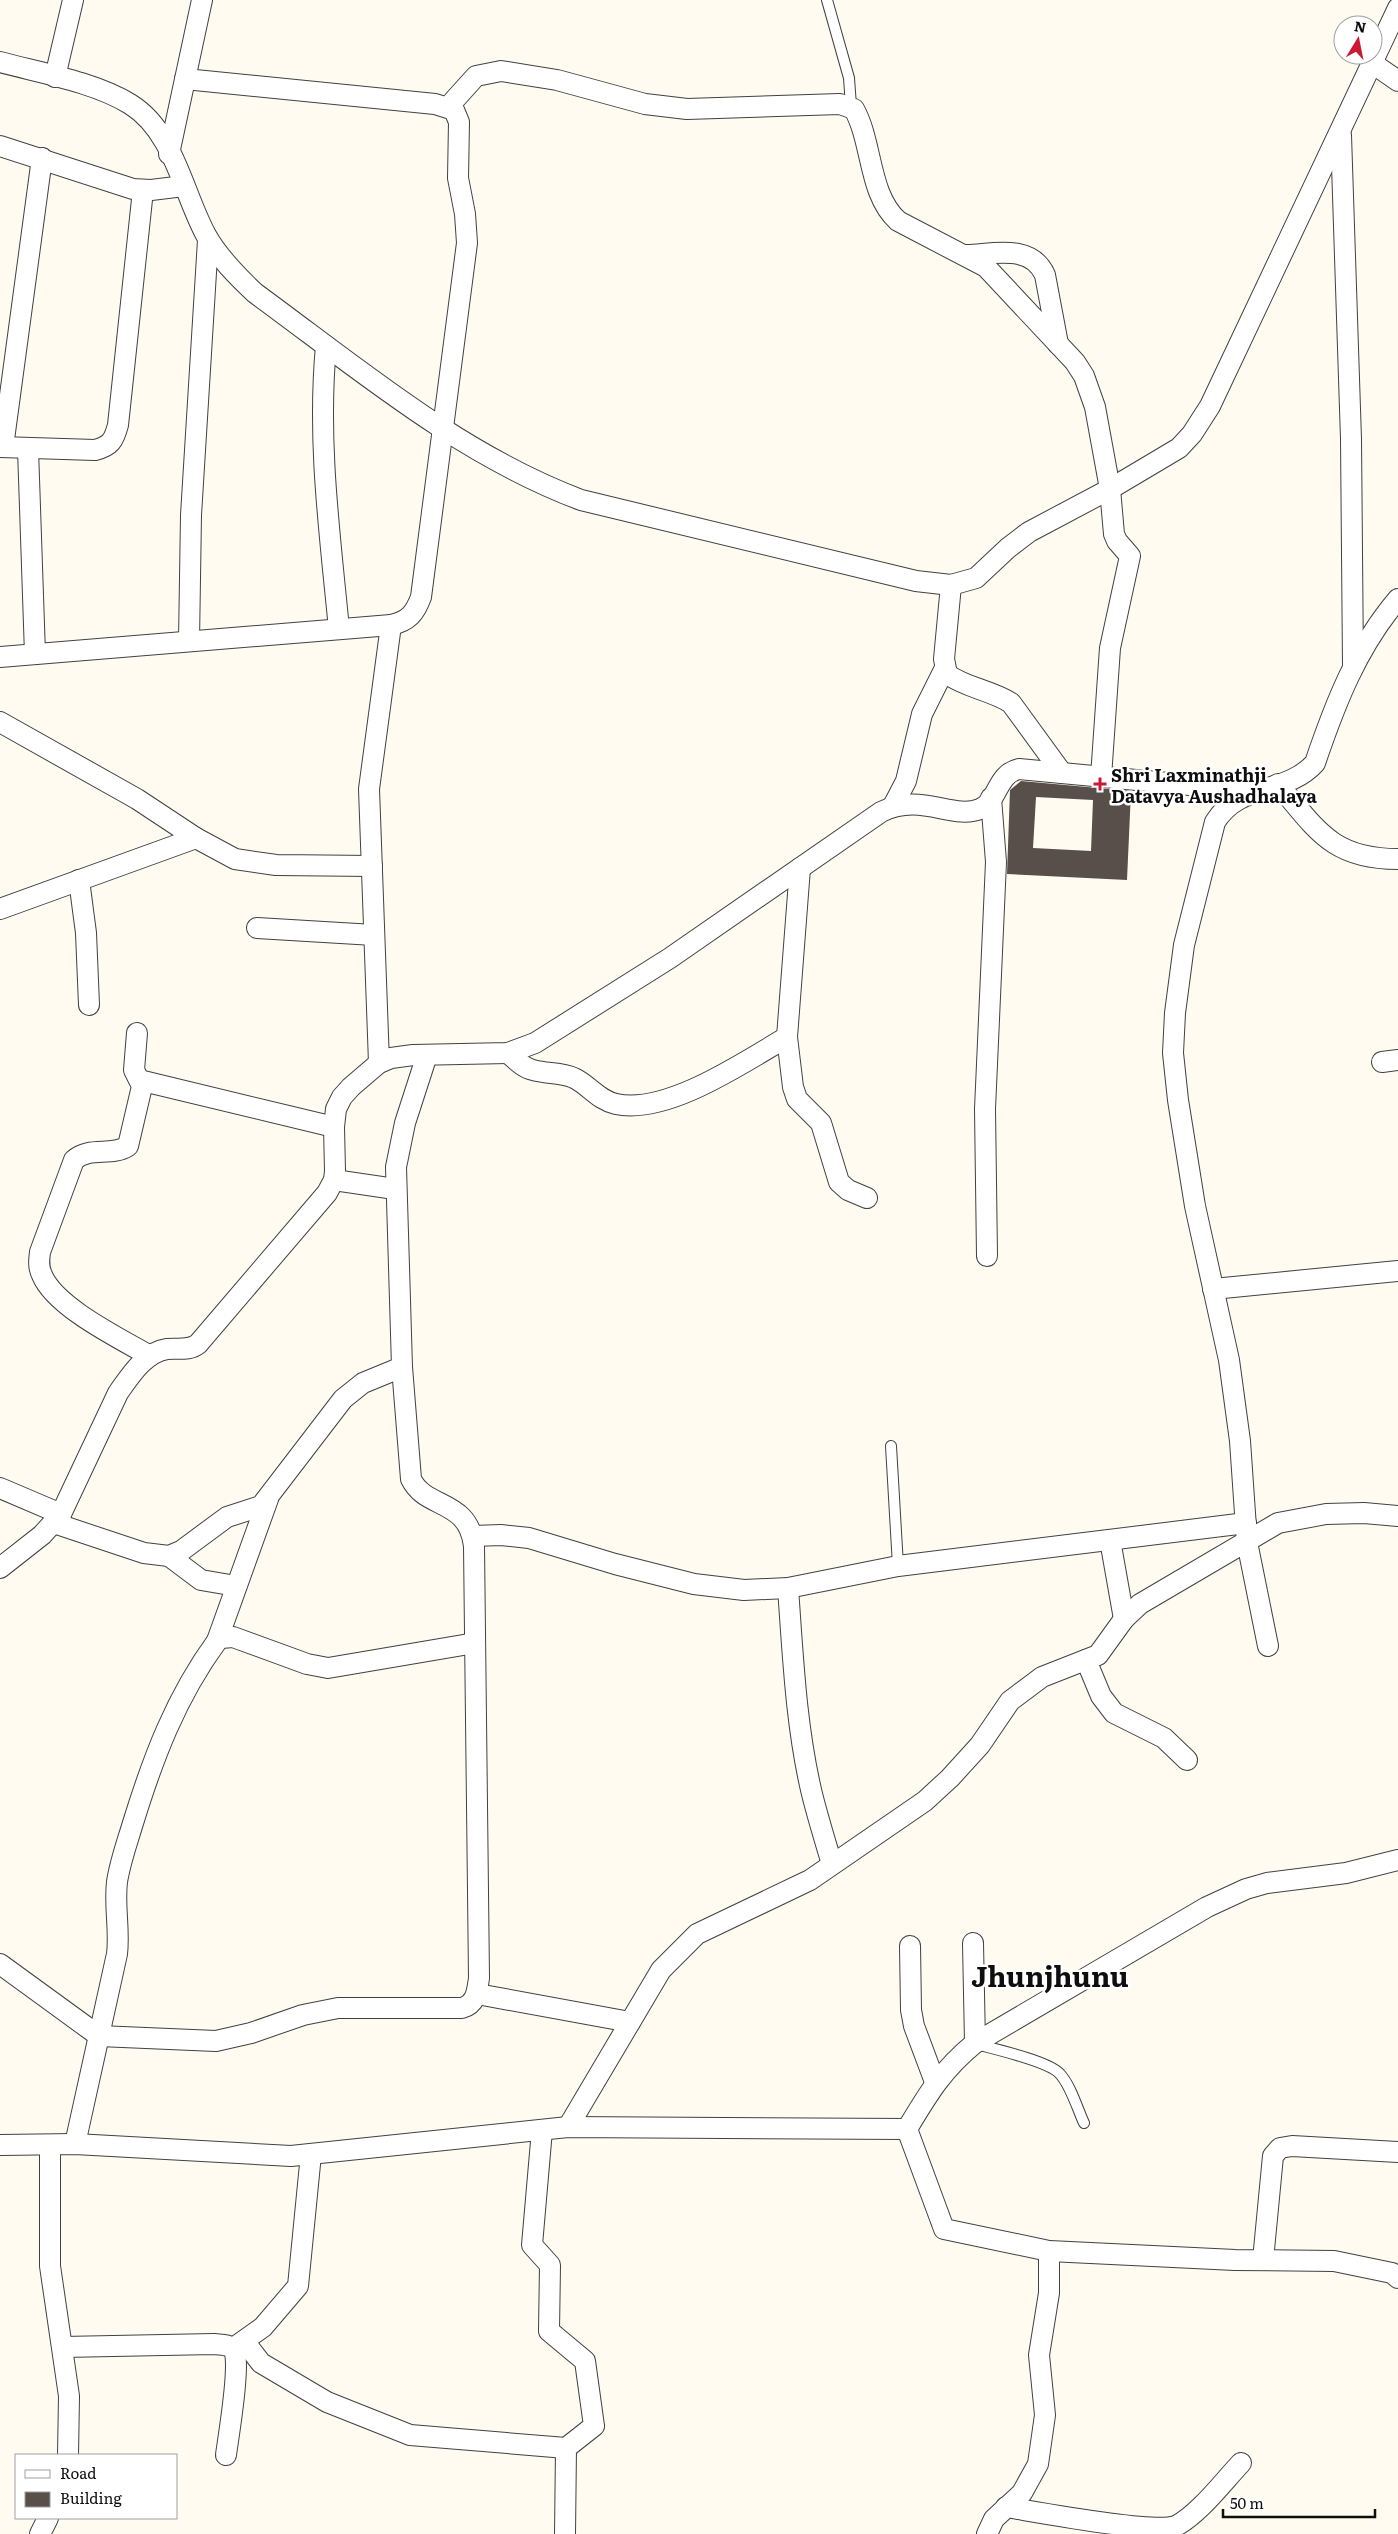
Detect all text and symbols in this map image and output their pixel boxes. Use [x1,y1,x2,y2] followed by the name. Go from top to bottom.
[1333,15,1383,65] north arrow
[1353,15,1368,37] text: N
[1111,761,1317,809] place label: Shri Laxminathji Datavya Aushadhalaya
[1093,777,1107,791] marker: Shri Laxminathji Datavya Aushadhalaya
[971,1954,1129,1996] district label: Jhunjhunu
[15,2454,178,2519] legend
[60,2461,96,2484] text: Road
[60,2486,122,2509] text: Building
[1223,2486,1376,2518] scale bar
[1230,2491,1264,2514] text: 50 m

